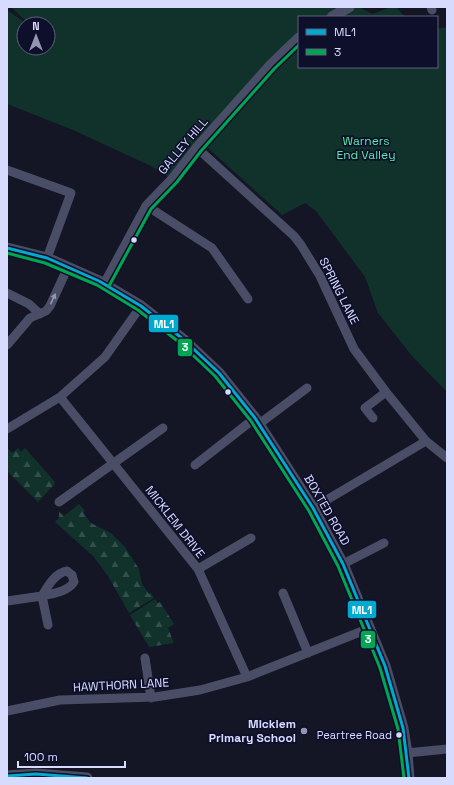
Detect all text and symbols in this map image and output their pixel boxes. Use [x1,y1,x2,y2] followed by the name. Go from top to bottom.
[16,16,56,56] north arrow
[298,16,438,68] legend
[32,19,40,33] text: N
[334,24,356,40] text: ML1
[334,44,341,60] text: 3
[155,114,212,178] street label: GALLEY HILL
[337,133,396,163] park label: Warners End Valley
[129,235,139,245] unlabelled marker
[315,255,363,327] street label: SPRING LANE
[50,293,56,305] one-way arrow
[148,314,179,333] line badge: ML1
[154,317,174,331] text: ML1
[177,338,193,357] line badge: 3
[182,340,189,354] text: 3
[223,387,233,397] unlabelled marker
[300,472,354,548] street label: BOXTED ROAD
[142,483,208,562] street label: MICKLEM DRIVE
[347,600,377,619] line badge: ML1
[352,603,372,617] text: ML1
[360,630,376,649] line badge: 3
[365,632,372,646] text: 3
[73,674,170,696] street label: HAWTHORN LANE
[209,716,296,746] place label: Micklem Primary School
[299,726,309,736] marker: Micklem Primary School
[317,728,392,742] place label: Peartree Road
[394,730,404,740] marker: Peartree Road
[18,743,125,769] scale bar
[24,749,58,765] text: 100 m

